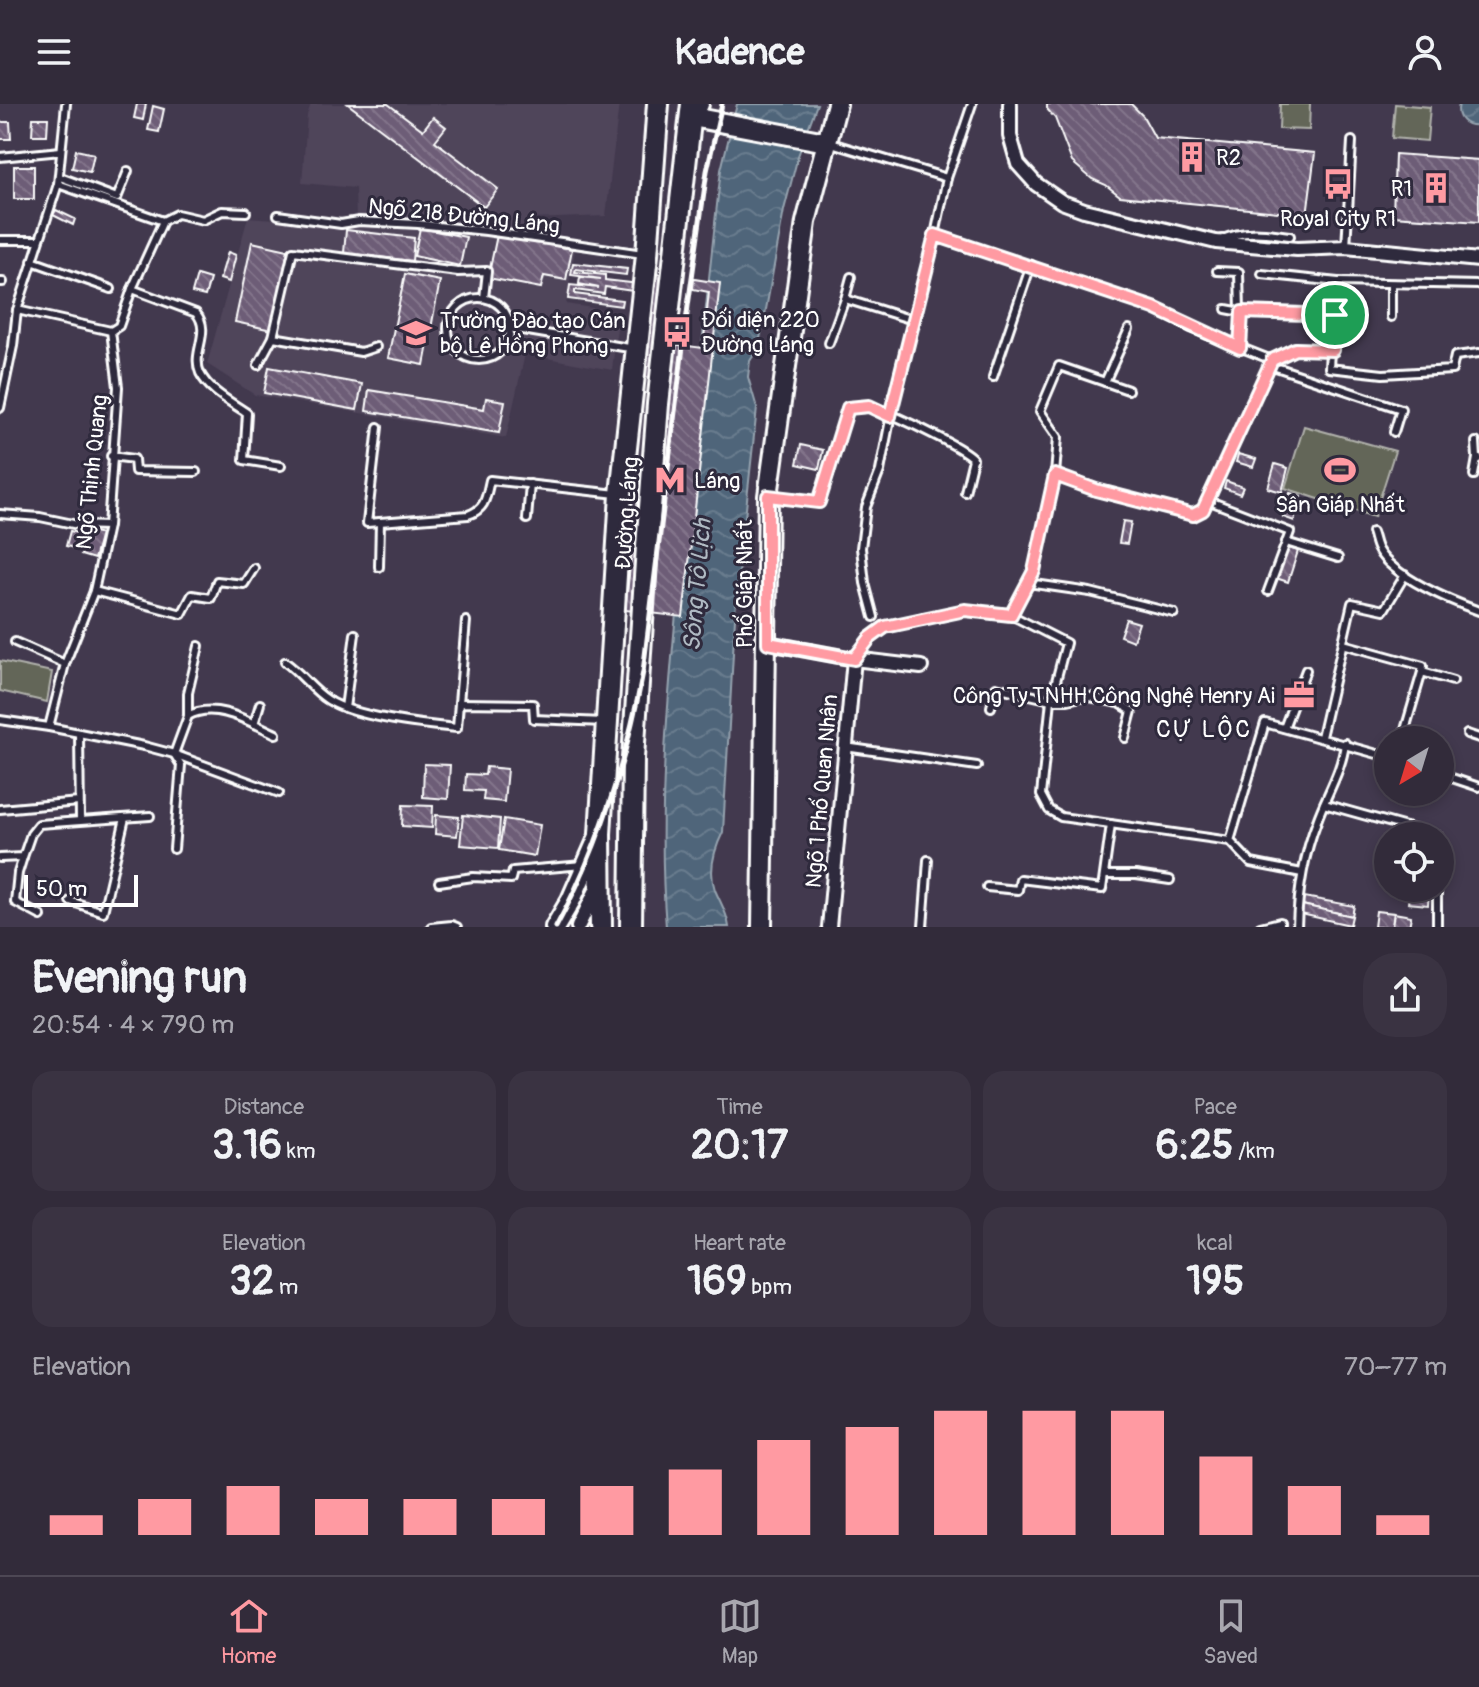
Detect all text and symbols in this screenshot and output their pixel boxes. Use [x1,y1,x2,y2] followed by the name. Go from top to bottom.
[32,30,76,74] icon: menu
[675,30,804,75] text: Kadence
[1403,30,1447,74] icon: person
[1175,140,1209,174] building icon: R2
[1216,144,1241,172] place label: R2
[1321,167,1355,201] bus stop icon: Royal City R1
[1419,171,1453,205] building icon: R1
[1391,175,1412,203] place label: R1
[367,192,561,240] street label: Ngõ 218 Đường Láng
[1280,205,1396,233] place label: Royal City R1
[1301,281,1369,349] pin
[1313,293,1357,337] icon: arrive
[701,306,820,359] place label: Đối diện 220 Đường Láng
[440,307,626,360] place label: Trường Đào tạo Cán bộ Lê Hồng Phong
[660,315,694,349] bus stop icon: Đối diện 220 Đường Láng
[399,316,433,350] school or university icon: Trường Đào tạo Cán bộ Lê Hồng Phong
[70,393,114,551] street label: Ngõ Thịnh Quang
[1323,453,1357,487] sports icon: Sân Giáp Nhất
[609,456,645,570] street label: Đường Láng
[653,463,687,497] metro station icon: Láng
[694,467,740,495] place label: Láng
[1275,491,1405,519] place label: Sân Giáp Nhất
[677,516,718,652] water label: Sông Tô Lịch
[731,520,759,648] street label: Phố Giáp Nhất
[1282,678,1316,712] office icon: Công Ty TNHH Công Nghệ Henry Ai
[953,682,1275,710] place label: Công Ty TNHH Công Nghệ Henry Ai
[800,693,844,889] street label: Ngõ 1 Phố Quan Nhân
[1156,715,1252,744] district label: CỰ LỘC
[1374,726,1454,806] north arrow
[1374,726,1454,902] map controls
[1374,822,1454,902] button: locate
[24,871,138,907] scale bar
[36,875,87,903] text: 50 m
[32,951,247,1006] text: Evening run
[1363,953,1447,1037] button: share
[32,1009,234,1041] text: 20:54 · 4 × 790 m
[224,1093,304,1121] text: Distance
[717,1093,762,1121] text: Time
[1193,1093,1237,1121] text: Pace
[212,1121,282,1170] text: 3.16
[691,1121,788,1170] text: 20:17
[1155,1121,1233,1170] text: 6:25
[282,1137,316,1165] text: km
[1233,1137,1275,1165] text: /km
[222,1229,306,1257] text: Elevation
[693,1229,786,1257] text: Heart rate
[1197,1229,1233,1257] text: kcal
[229,1257,274,1306] text: 32
[687,1257,747,1306] text: 169
[1186,1257,1244,1306] text: 195
[274,1273,298,1301] text: m
[747,1273,792,1301] text: bpm
[32,1351,131,1383] text: Elevation
[1344,1351,1447,1383] text: 70–77 m
[221,1594,276,1670] tab: Home
[718,1594,762,1670] tab: Map
[1204,1594,1258,1670] tab: Saved

